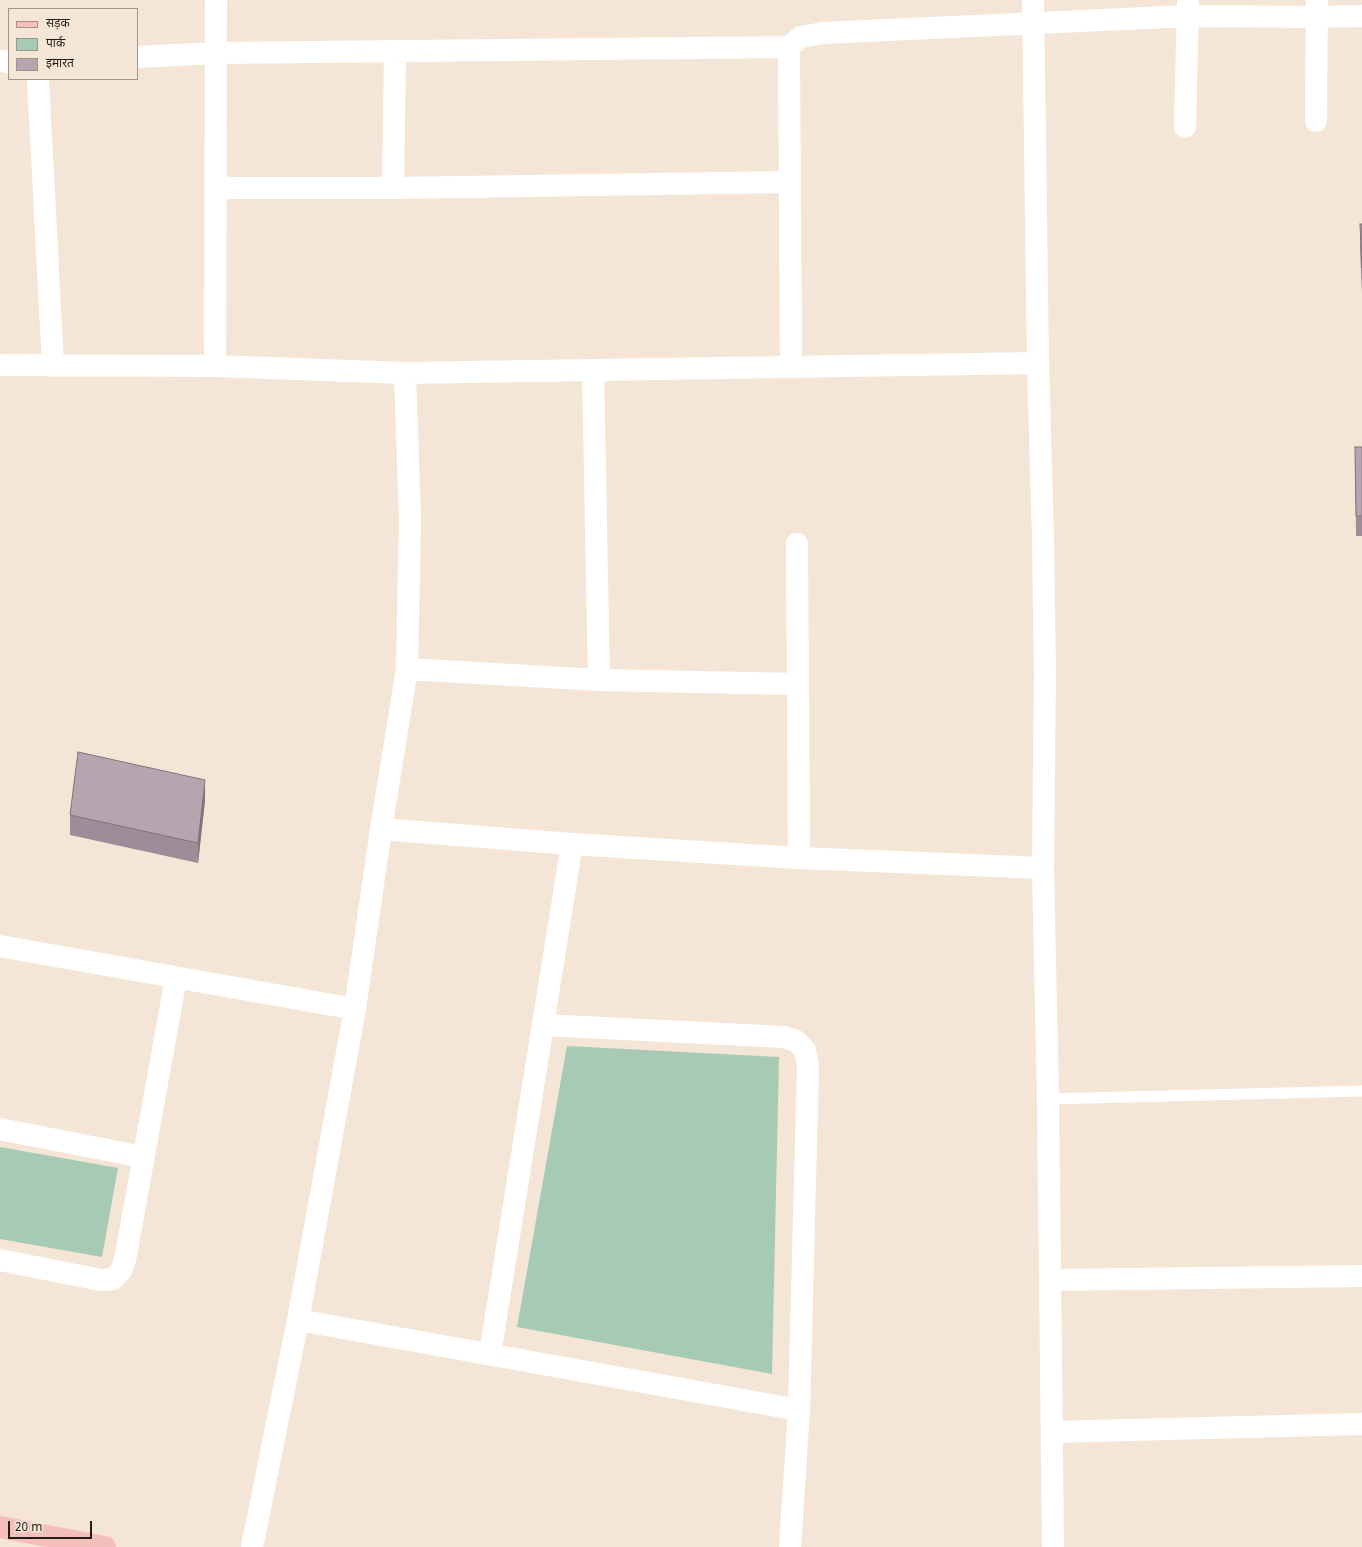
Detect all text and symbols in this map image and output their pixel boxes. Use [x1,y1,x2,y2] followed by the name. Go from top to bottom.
[8,8,138,80] legend
[46,16,70,32] text: सड़क
[46,36,65,52] text: पार्क
[46,56,74,72] text: इमारत
[10,1513,94,1539] scale bar
[15,1520,43,1536] text: 20 m

